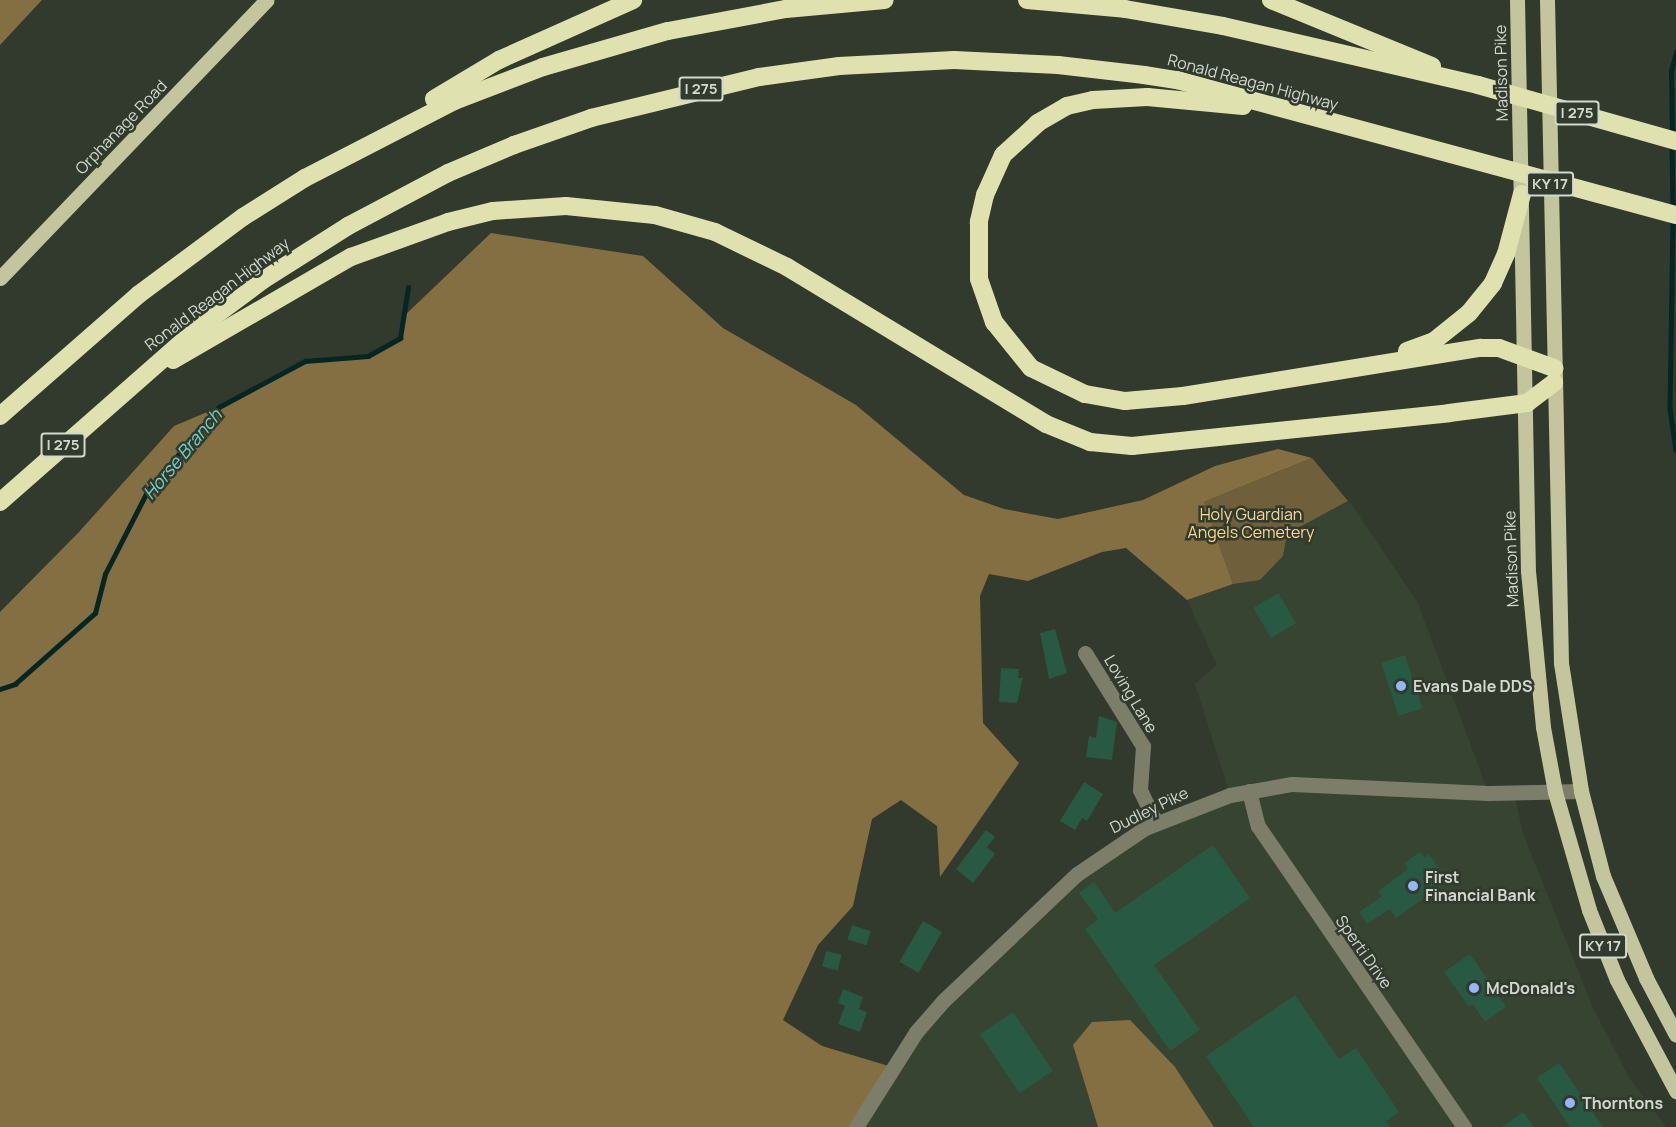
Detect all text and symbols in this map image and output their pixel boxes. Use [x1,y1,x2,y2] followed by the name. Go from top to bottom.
[1491,25,1511,121] street label: Madison Pike
[1166,50,1340,114] street label: Ronald Reagan Highway
[71,76,171,178] street label: Orphanage Road
[678,77,724,101] road number: I 275
[1554,101,1600,125] road number: I 275
[1524,172,1576,196] road number: KY 17
[141,233,293,355] street label: Ronald Reagan Highway
[138,404,226,504] water label: Horse Branch
[40,433,86,457] road number: I 275
[1188,504,1314,542] park label: Holy Guardian Angels Cemetery
[1500,510,1522,608] street label: Madison Pike
[1100,652,1162,736] street label: Loving Lane
[1413,676,1532,696] place label: Evans Dale DDS
[1394,679,1408,693] marker: Evans Dale DDS
[1107,783,1191,837] street label: Dudley Pike
[1425,867,1535,905] place label: First Financial Bank
[1406,879,1420,893] marker: First Financial Bank
[1332,912,1396,992] street label: Sperti Drive
[1578,934,1628,958] road number: KY 17
[1486,978,1575,998] place label: McDonald's
[1467,981,1481,995] marker: McDonald's
[1582,1093,1663,1113] place label: Thorntons
[1563,1096,1577,1110] marker: Thorntons

